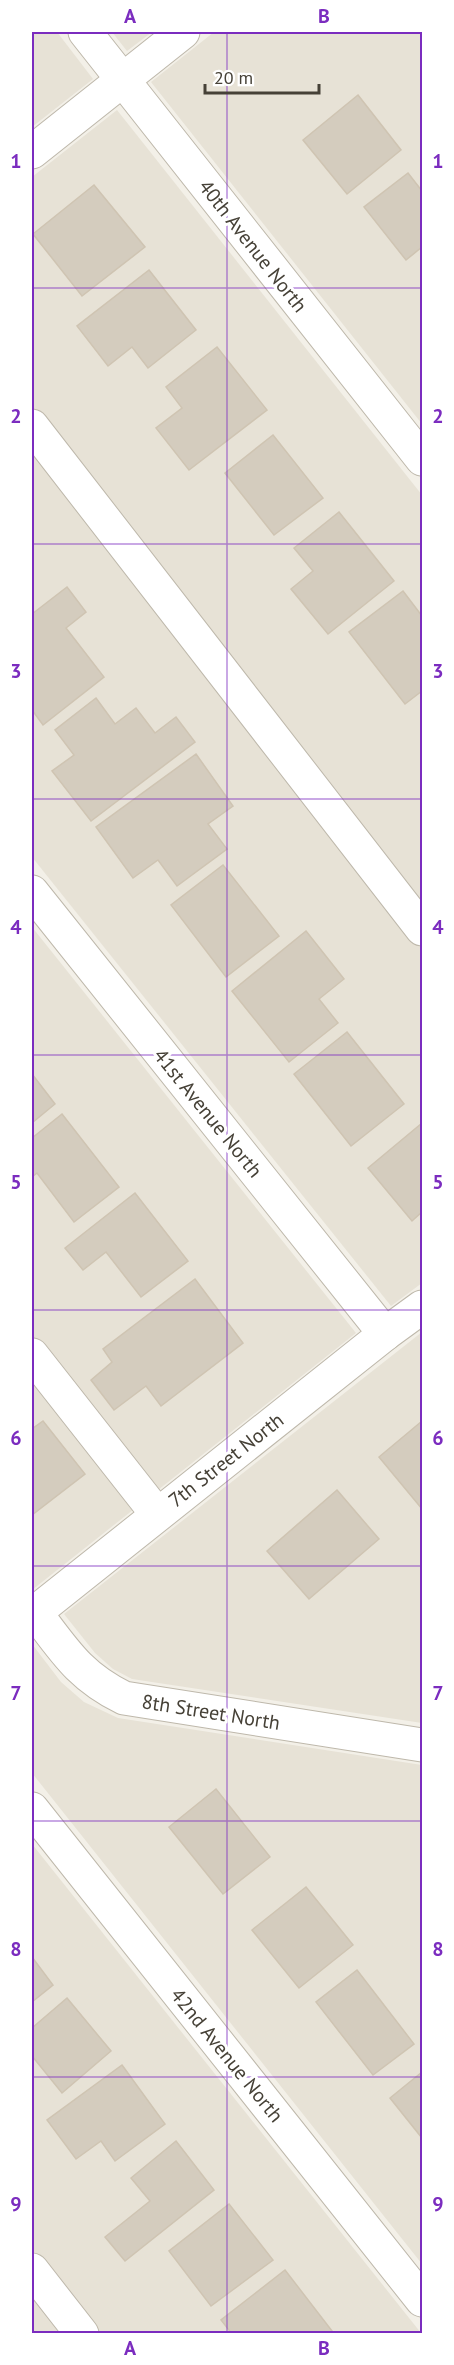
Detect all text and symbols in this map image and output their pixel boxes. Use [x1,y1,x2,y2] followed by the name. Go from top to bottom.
[124,3,137,29] text: A
[318,3,330,29] text: B
[205,57,319,95] scale bar
[214,66,253,89] text: 20 m
[10,148,22,174] text: 1
[432,148,444,174] text: 1
[193,174,313,318] street label: 40th Avenue North
[10,403,22,429] text: 2
[432,403,444,429] text: 2
[10,658,22,684] text: 3
[432,658,444,684] text: 3
[10,914,22,940] text: 4
[432,914,444,940] text: 4
[148,1043,268,1183] street label: 41st Avenue North
[10,1169,22,1195] text: 5
[432,1169,444,1195] text: 5
[163,1407,289,1513] street label: 7th Street North
[10,1425,22,1451] text: 6
[432,1425,444,1451] text: 6
[10,1680,22,1706] text: 7
[432,1680,444,1706] text: 7
[140,1688,282,1736] street label: 8th Street North
[10,1936,22,1962] text: 8
[432,1936,444,1962] text: 8
[165,1983,289,2127] street label: 42nd Avenue North
[10,2191,22,2217] text: 9
[432,2191,444,2217] text: 9
[124,2335,137,2361] text: A
[318,2335,330,2361] text: B

